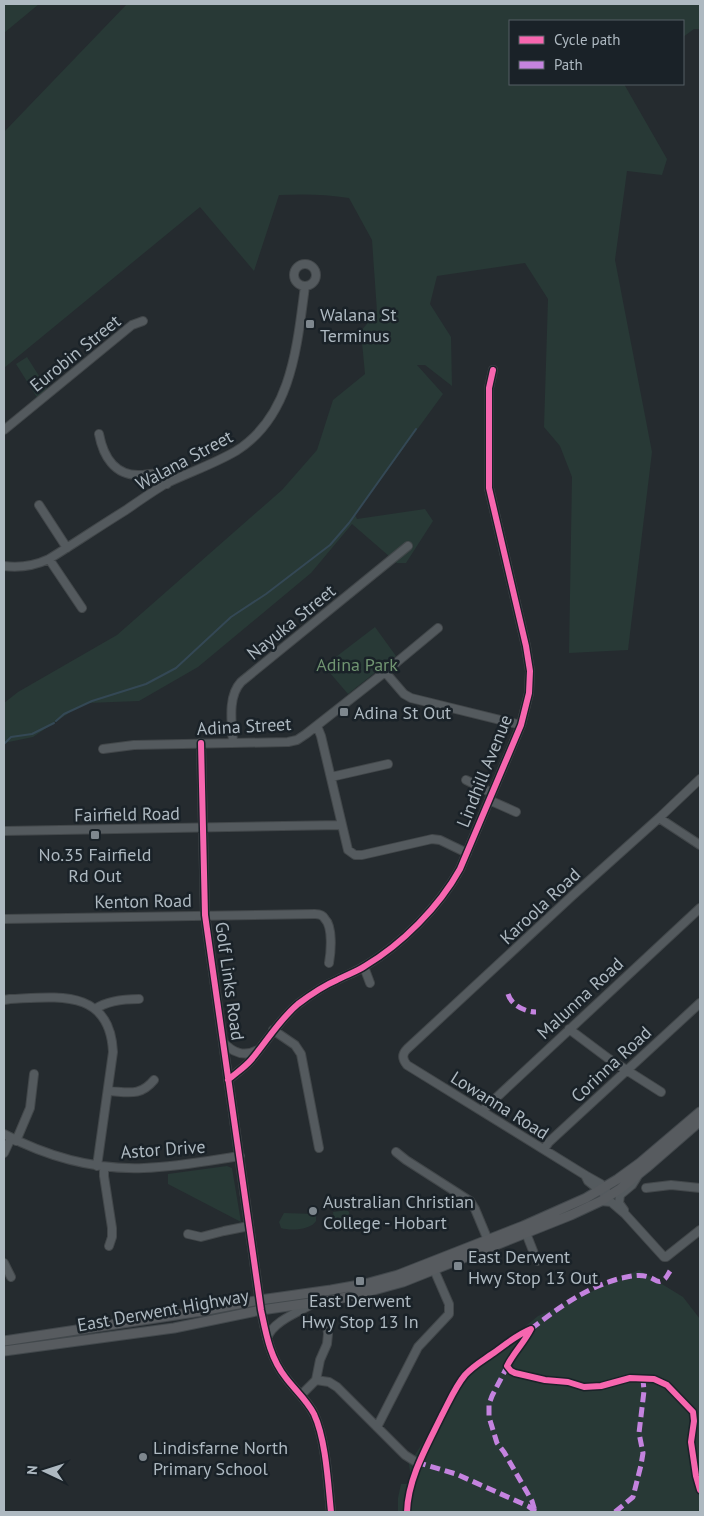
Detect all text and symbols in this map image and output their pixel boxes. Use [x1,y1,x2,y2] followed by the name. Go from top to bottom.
[509,20,684,85] legend
[554,30,620,49] text: Cycle path
[554,55,583,74] text: Path
[320,303,397,347] place label: Walana St Terminus
[25,309,125,397] street label: Eurobin Street
[304,318,316,330] marker: Walana St Terminus
[131,425,237,495] street label: Walana Street
[242,579,340,665] street label: Nayuka Street
[316,653,398,676] park label: Adina Park
[354,701,451,724] place label: Adina St Out
[338,706,350,718] marker: Adina St Out
[451,711,517,831] street label: Lindhill Avenue
[196,712,292,740] street label: Adina Street
[74,802,180,826] street label: Fairfield Road
[89,829,101,841] marker: No.35 Fairfield Rd Out
[39,843,151,887] place label: No.35 Fairfield Rd Out
[495,863,585,949] street label: Karoola Road
[94,889,192,913] street label: Kenton Road
[210,920,250,1042] street label: Golf Links Road
[532,952,628,1044] street label: Malunna Road
[566,1021,656,1107] street label: Corinna Road
[447,1066,553,1144] street label: Lowanna Road
[120,1135,206,1163] street label: Astor Drive
[323,1190,474,1234] place label: Australian Christian College - Hobart
[307,1205,319,1217] marker: Australian Christian College - Hobart
[468,1245,598,1289] place label: East Derwent Hwy Stop 13 Out
[452,1260,464,1272] marker: East Derwent Hwy Stop 13 Out
[354,1275,366,1287] marker: East Derwent Hwy Stop 13 In
[75,1283,251,1336] street label: East Derwent Highway
[301,1289,419,1333] place label: East Derwent Hwy Stop 13 In
[153,1436,288,1480] place label: Lindisfarne North Primary School
[20,1446,70,1496] north arrow
[137,1451,149,1463] marker: Lindisfarne North Primary School
[23,1465,41,1475] text: N

